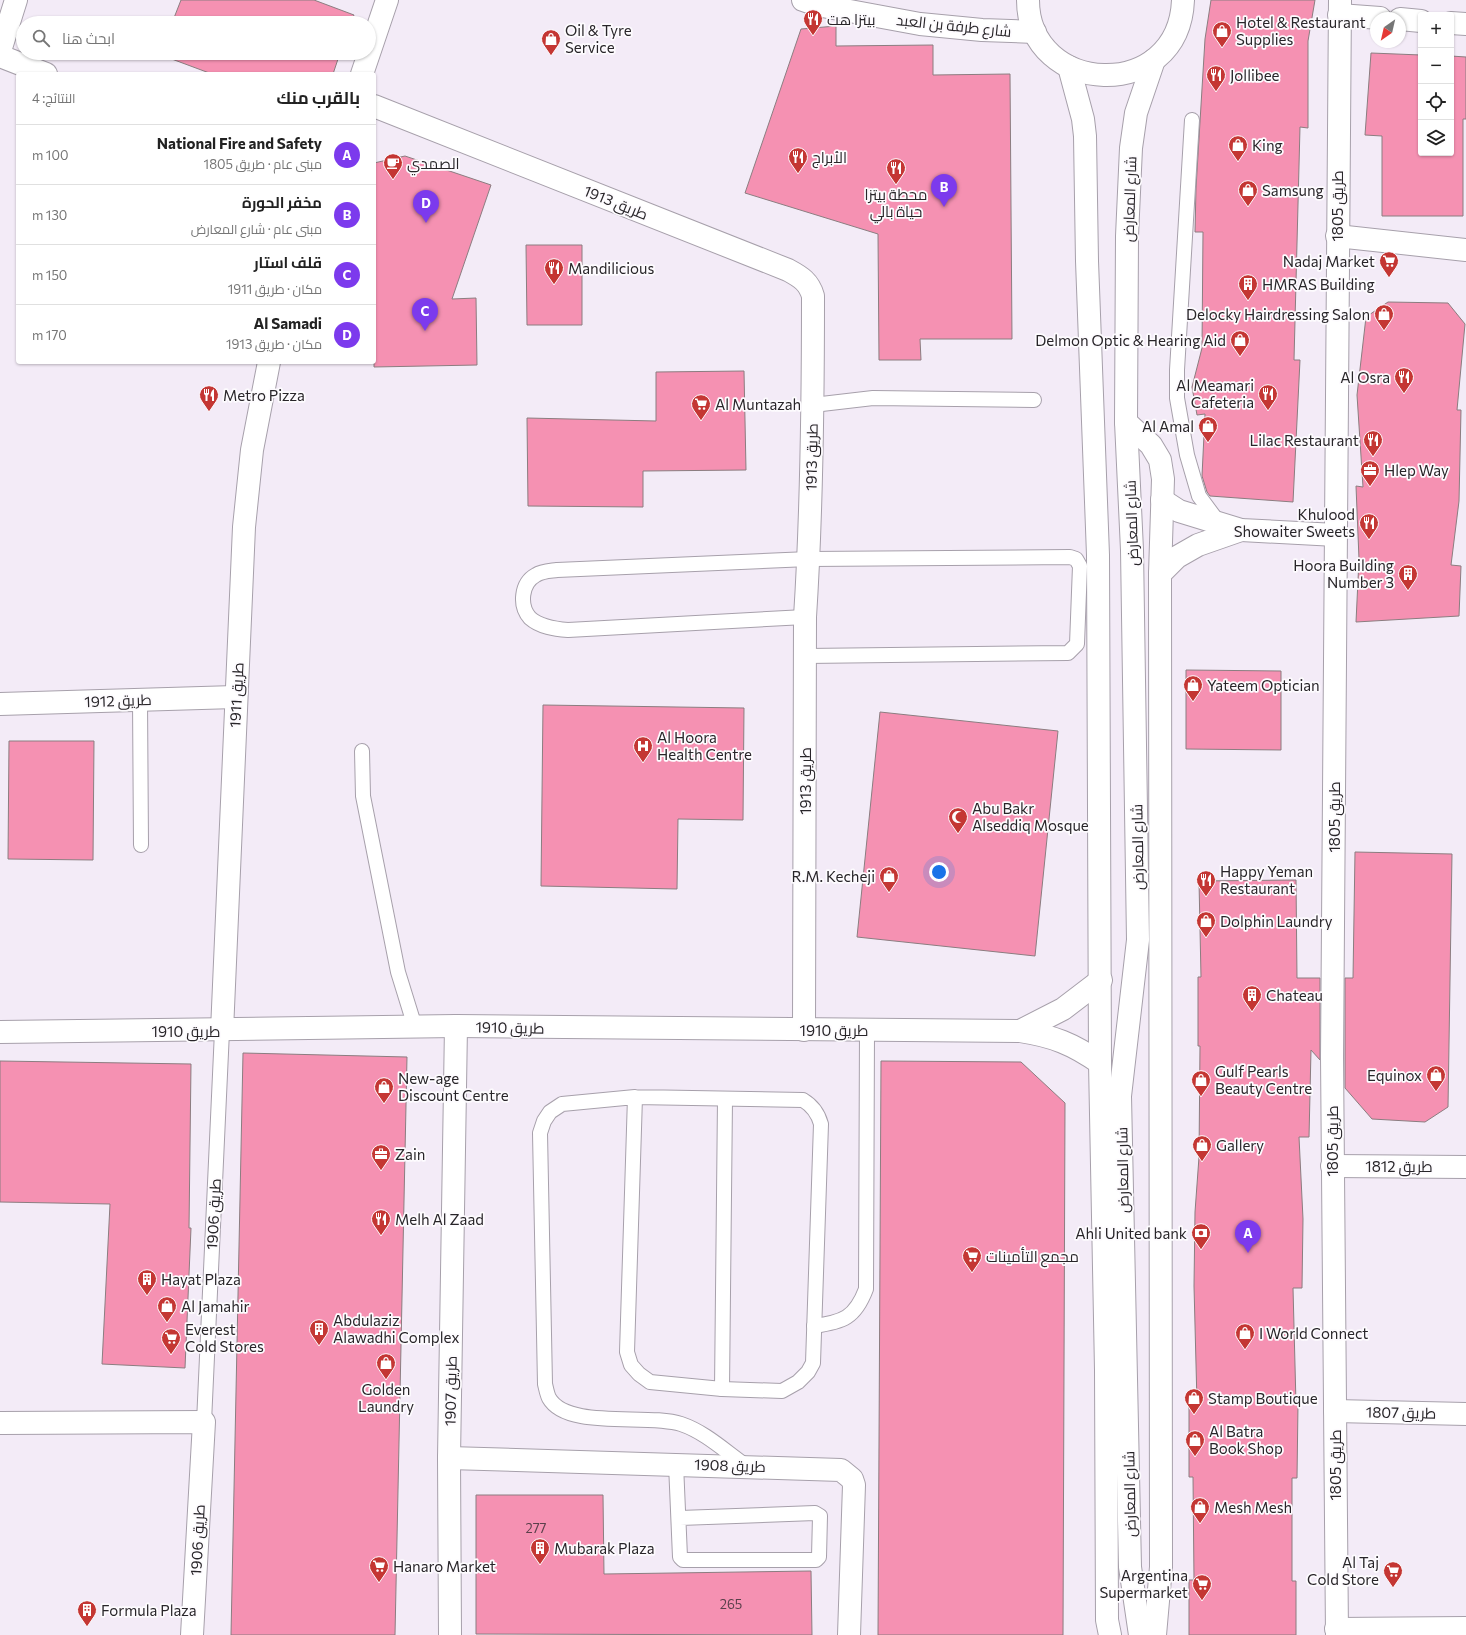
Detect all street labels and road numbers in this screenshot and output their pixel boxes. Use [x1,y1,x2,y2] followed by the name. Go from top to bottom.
[895,10,1012,43] street label: شارع طرفة بن العبد
[1119,156,1142,242] street label: شارع المعارض
[1328,170,1348,242] street label: طريق 1805
[581,181,651,225] street label: طريق 1913
[801,423,823,491] street label: طريق 1913
[1121,480,1144,566] street label: شارع المعارض
[225,662,249,728] street label: طريق 1911
[84,690,152,712] street label: طريق 1912
[796,747,816,815] street label: طريق 1913
[1325,781,1345,853] street label: طريق 1805
[1127,804,1150,890] street label: شارع المعارض
[475,1017,545,1039] street label: طريق 1910
[800,1021,868,1041] street label: طريق 1910
[152,1022,220,1042] street label: طريق 1910
[1323,1105,1343,1177] street label: طريق 1805
[1112,1127,1135,1213] street label: شارع المعارض
[1365,1157,1433,1177] street label: طريق 1812
[202,1178,226,1250] street label: طريق 1906
[440,1356,462,1426] street label: طريق 1907
[1366,1402,1436,1424] street label: طريق 1807
[1326,1429,1346,1501] street label: طريق 1805
[1119,1451,1142,1537] street label: شارع المعارض
[694,1455,766,1477] street label: طريق 1908
[186,1504,210,1576] street label: طريق 1906

